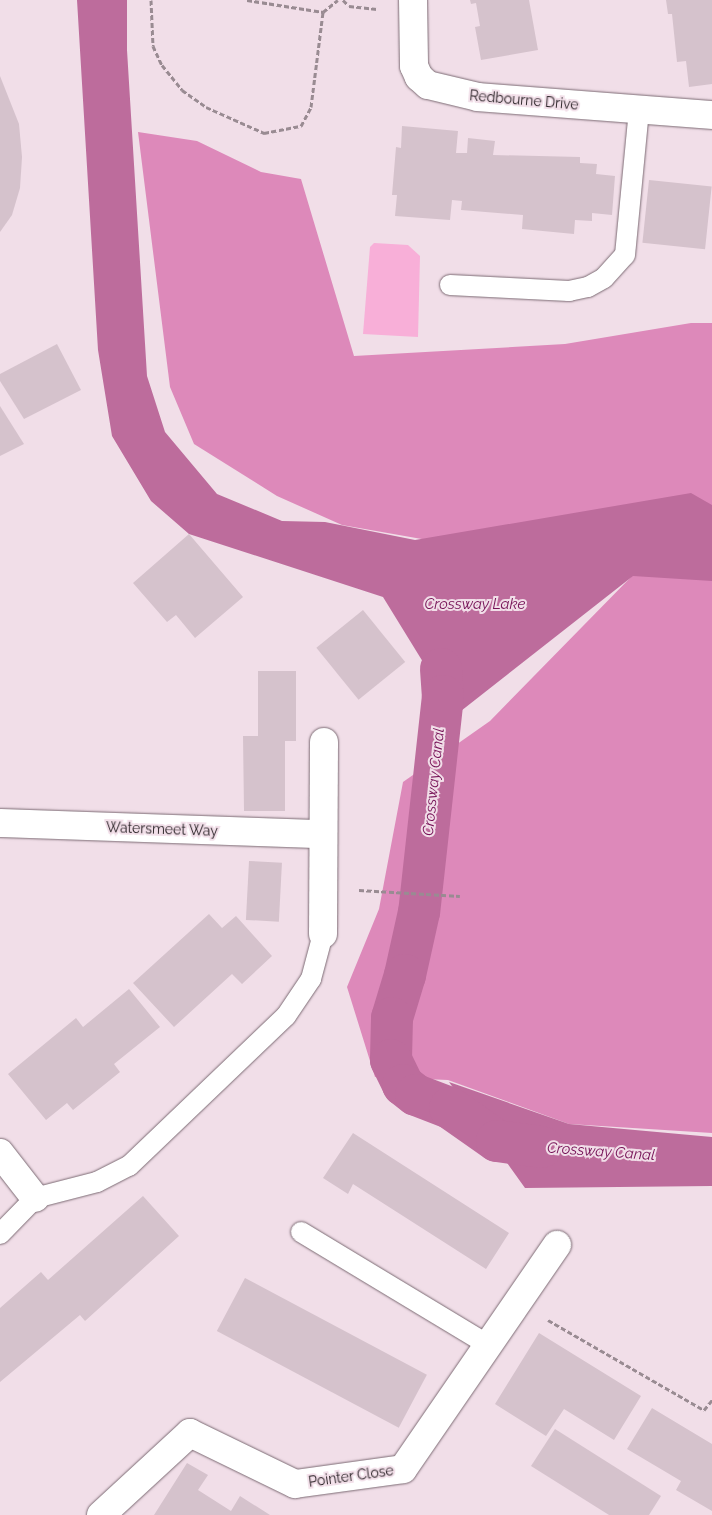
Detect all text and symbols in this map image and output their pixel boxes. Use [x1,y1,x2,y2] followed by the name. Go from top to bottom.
[469,87,579,113] street label: Redbourne Drive
[424,596,526,614] water label: Crossway Lake
[419,727,449,837] water label: Crossway Canal
[106,819,218,839] street label: Watersmeet Way
[546,1139,656,1165] water label: Crossway Canal
[307,1462,395,1490] street label: Pointer Close

